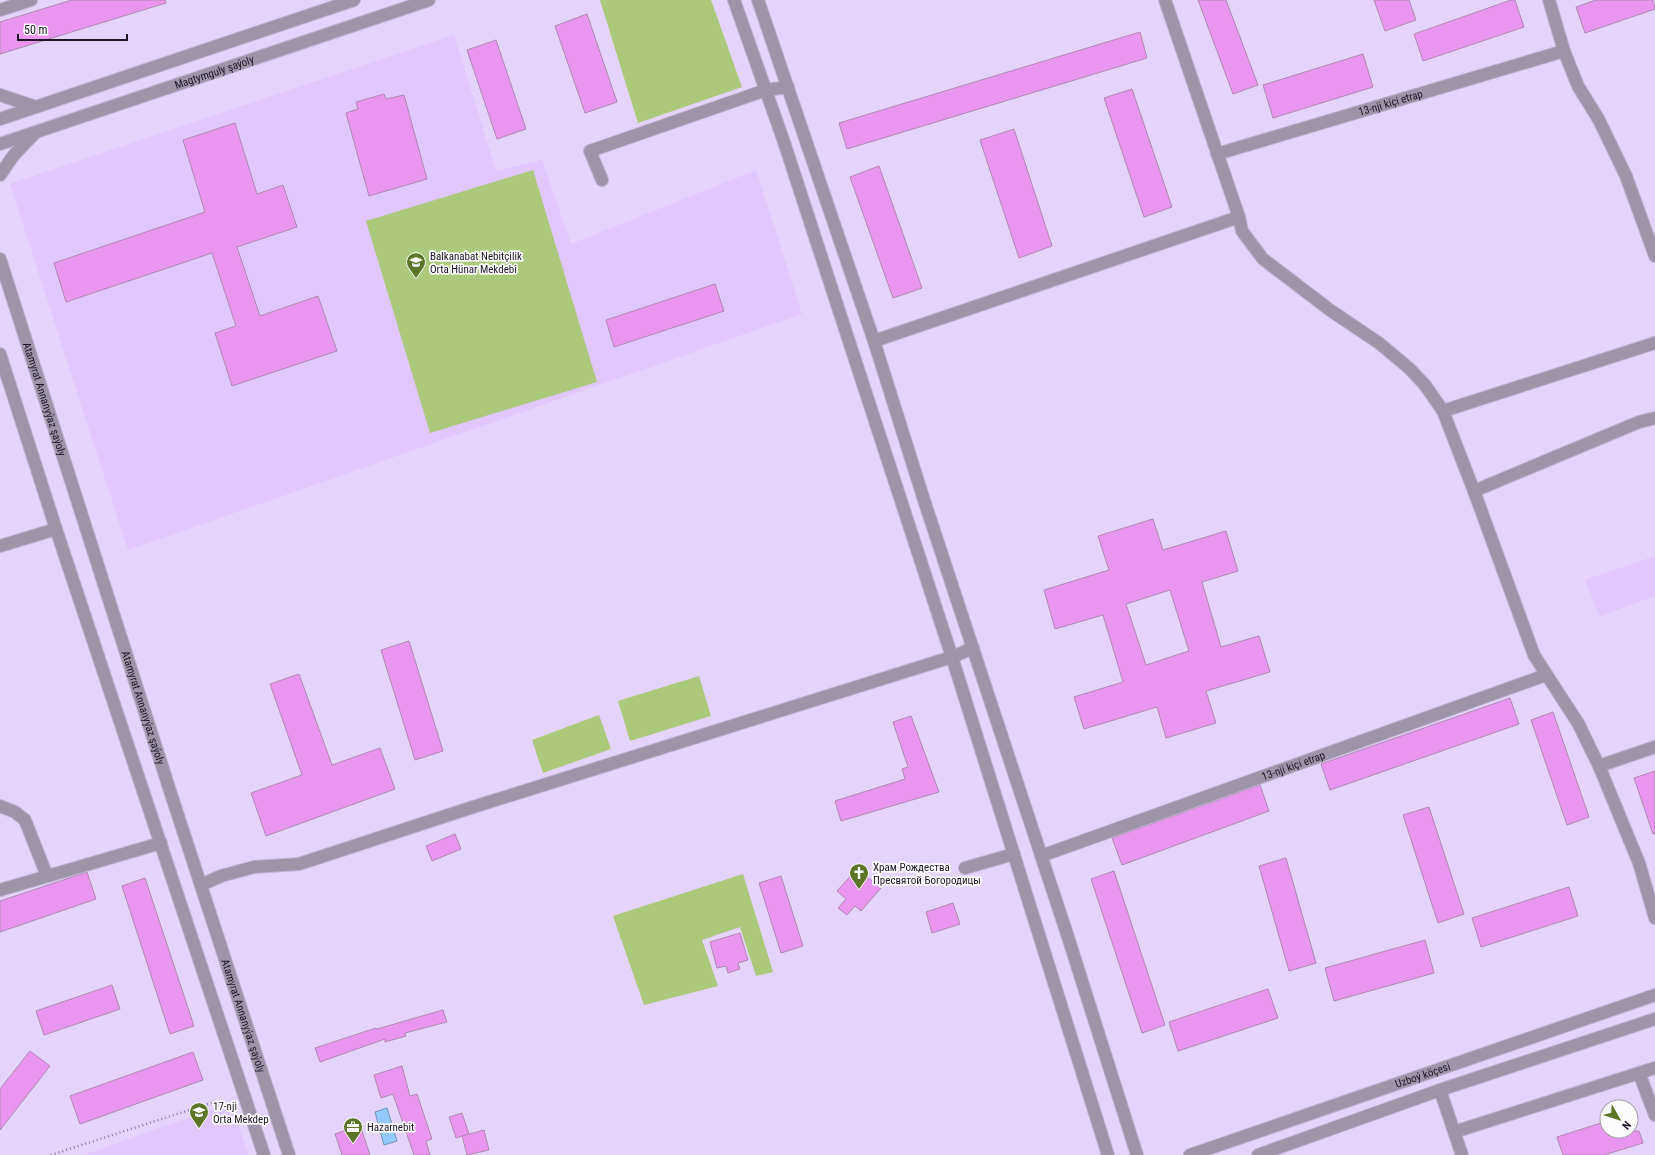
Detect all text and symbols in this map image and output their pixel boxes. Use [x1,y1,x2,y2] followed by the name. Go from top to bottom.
[18,16,127,42] scale bar
[24,23,48,37] text: 50 m
[173,53,256,91] street label: Magtymguly şaýoly
[1357,87,1424,118] street label: 13-nji kiçi etrap
[430,250,522,276] place label: Balkanabat Nebitçilik Orta Hünar Mekdebi
[405,251,427,279] school or university icon: Balkanabat Nebitçilik Orta Hünar Mekdebi
[20,341,69,458] street label: Atamyrat Annanyýaz şaýoly
[119,649,168,767] street label: Atamyrat Annanyýaz şaýoly
[1260,748,1327,783] street label: 13-nji kiçi etrap
[873,861,981,887] place label: Храм Рождества Пресвятой Богородицы
[848,862,870,890] church icon: Храм Рождества Пресвятой Богородицы
[219,957,268,1075] street label: Atamyrat Annanyýaz şaýoly
[1393,1059,1452,1090] street label: Uzboý köçesi
[1599,1099,1639,1139] north arrow
[213,1100,269,1126] place label: 17-nji Orta Mekdep
[188,1101,210,1129] school or university icon: 17-nji Orta Mekdep
[342,1116,364,1144] office icon: Hazarnebit
[1619,1118,1634,1132] text: N
[367,1121,414,1134] place label: Hazarnebit

